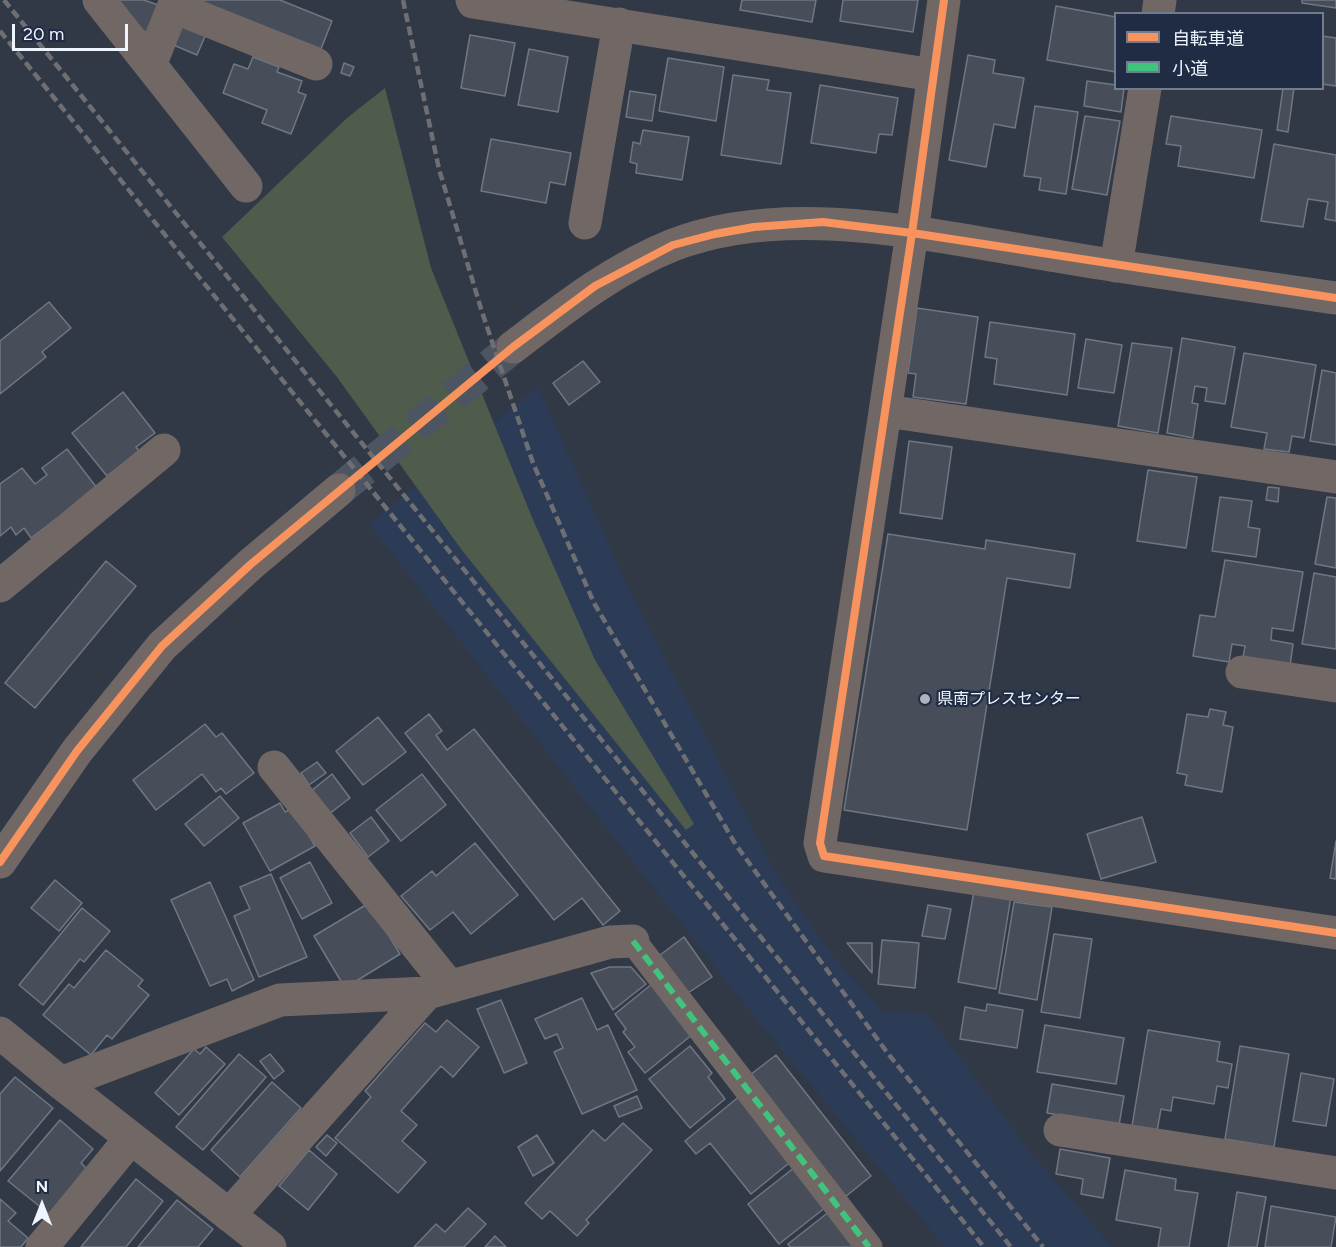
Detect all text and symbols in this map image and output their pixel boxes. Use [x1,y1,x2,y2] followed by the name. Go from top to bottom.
[15,12,130,50] scale bar
[1114,12,1324,90] legend
[23,23,64,45] text: 20 m
[1172,28,1244,50] text: 自転車道
[1172,58,1208,80] text: 小道
[937,689,1081,709] place label: 県南プレスセンター
[918,692,932,706] marker: 県南プレスセンター
[12,1175,72,1235] north arrow
[36,1177,48,1196] text: N

